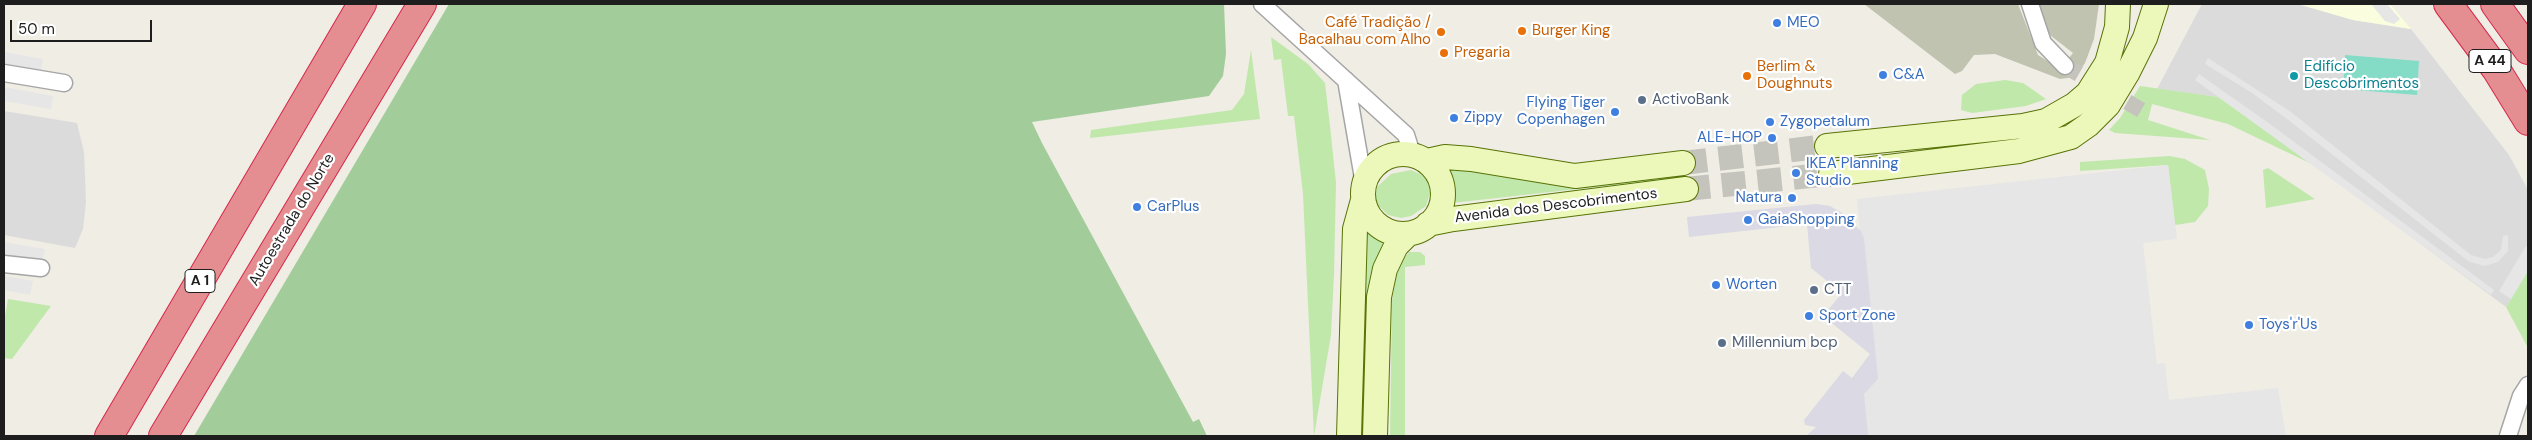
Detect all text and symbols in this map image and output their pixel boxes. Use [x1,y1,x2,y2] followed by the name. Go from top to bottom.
[12,10,155,42] scale bar
[1299,14,1431,49] place label: Café Tradição / Bacalhau com Alho
[1787,14,1820,32] place label: MEO
[1771,17,1783,29] marker: MEO
[18,19,55,39] text: 50 m
[1532,22,1610,40] place label: Burger King
[1516,25,1528,37] marker: Burger King
[1435,26,1447,38] marker: Café Tradição / Bacalhau com Alho
[1454,44,1510,62] place label: Pregaria
[1438,47,1450,59] marker: Pregaria
[2469,49,2511,72] road number: A 44
[1757,58,1832,93] place label: Berlim & Doughnuts
[2304,58,2419,93] place label: Edifício Descobrimentos
[1893,66,1925,84] place label: C&A
[1877,69,1889,81] marker: C&A
[1741,70,1753,82] marker: Berlim & Doughnuts
[2288,70,2300,82] marker: Edifício Descobrimentos
[1652,91,1729,109] place label: ActivoBank
[1517,94,1605,129] place label: Flying Tiger Copenhagen
[1636,94,1648,106] marker: ActivoBank
[1609,106,1621,118] marker: Flying Tiger Copenhagen
[1464,109,1502,127] place label: Zippy
[1448,112,1460,124] marker: Zippy
[1780,113,1870,131] place label: Zygopetalum
[1764,116,1776,128] marker: Zygopetalum
[1697,129,1762,147] place label: ALE-HOP
[1766,132,1778,144] marker: ALE-HOP
[245,151,339,289] street label: Autoestrada do Norte
[1806,155,1899,190] place label: IKEA Planning Studio
[1790,167,1802,179] marker: IKEA Planning Studio
[1454,185,1658,227] street label: Avenida dos Descobrimentos
[1736,189,1782,207] place label: Natura
[1786,192,1798,204] marker: Natura
[1147,198,1200,216] place label: CarPlus
[1131,201,1143,213] marker: CarPlus
[1758,211,1855,229] place label: GaiaShopping
[1742,214,1754,226] marker: GaiaShopping
[185,270,215,292] road number: A 1
[1726,276,1777,294] place label: Worten
[1710,279,1722,291] marker: Worten
[1824,281,1851,299] place label: CTT
[1808,284,1820,296] marker: CTT
[1819,307,1896,325] place label: Sport Zone
[1803,310,1815,322] marker: Sport Zone
[2259,316,2317,334] place label: Toys'r'Us
[2243,319,2255,331] marker: Toys'r'Us
[1732,334,1838,352] place label: Millennium bcp
[1716,337,1728,349] marker: Millennium bcp

